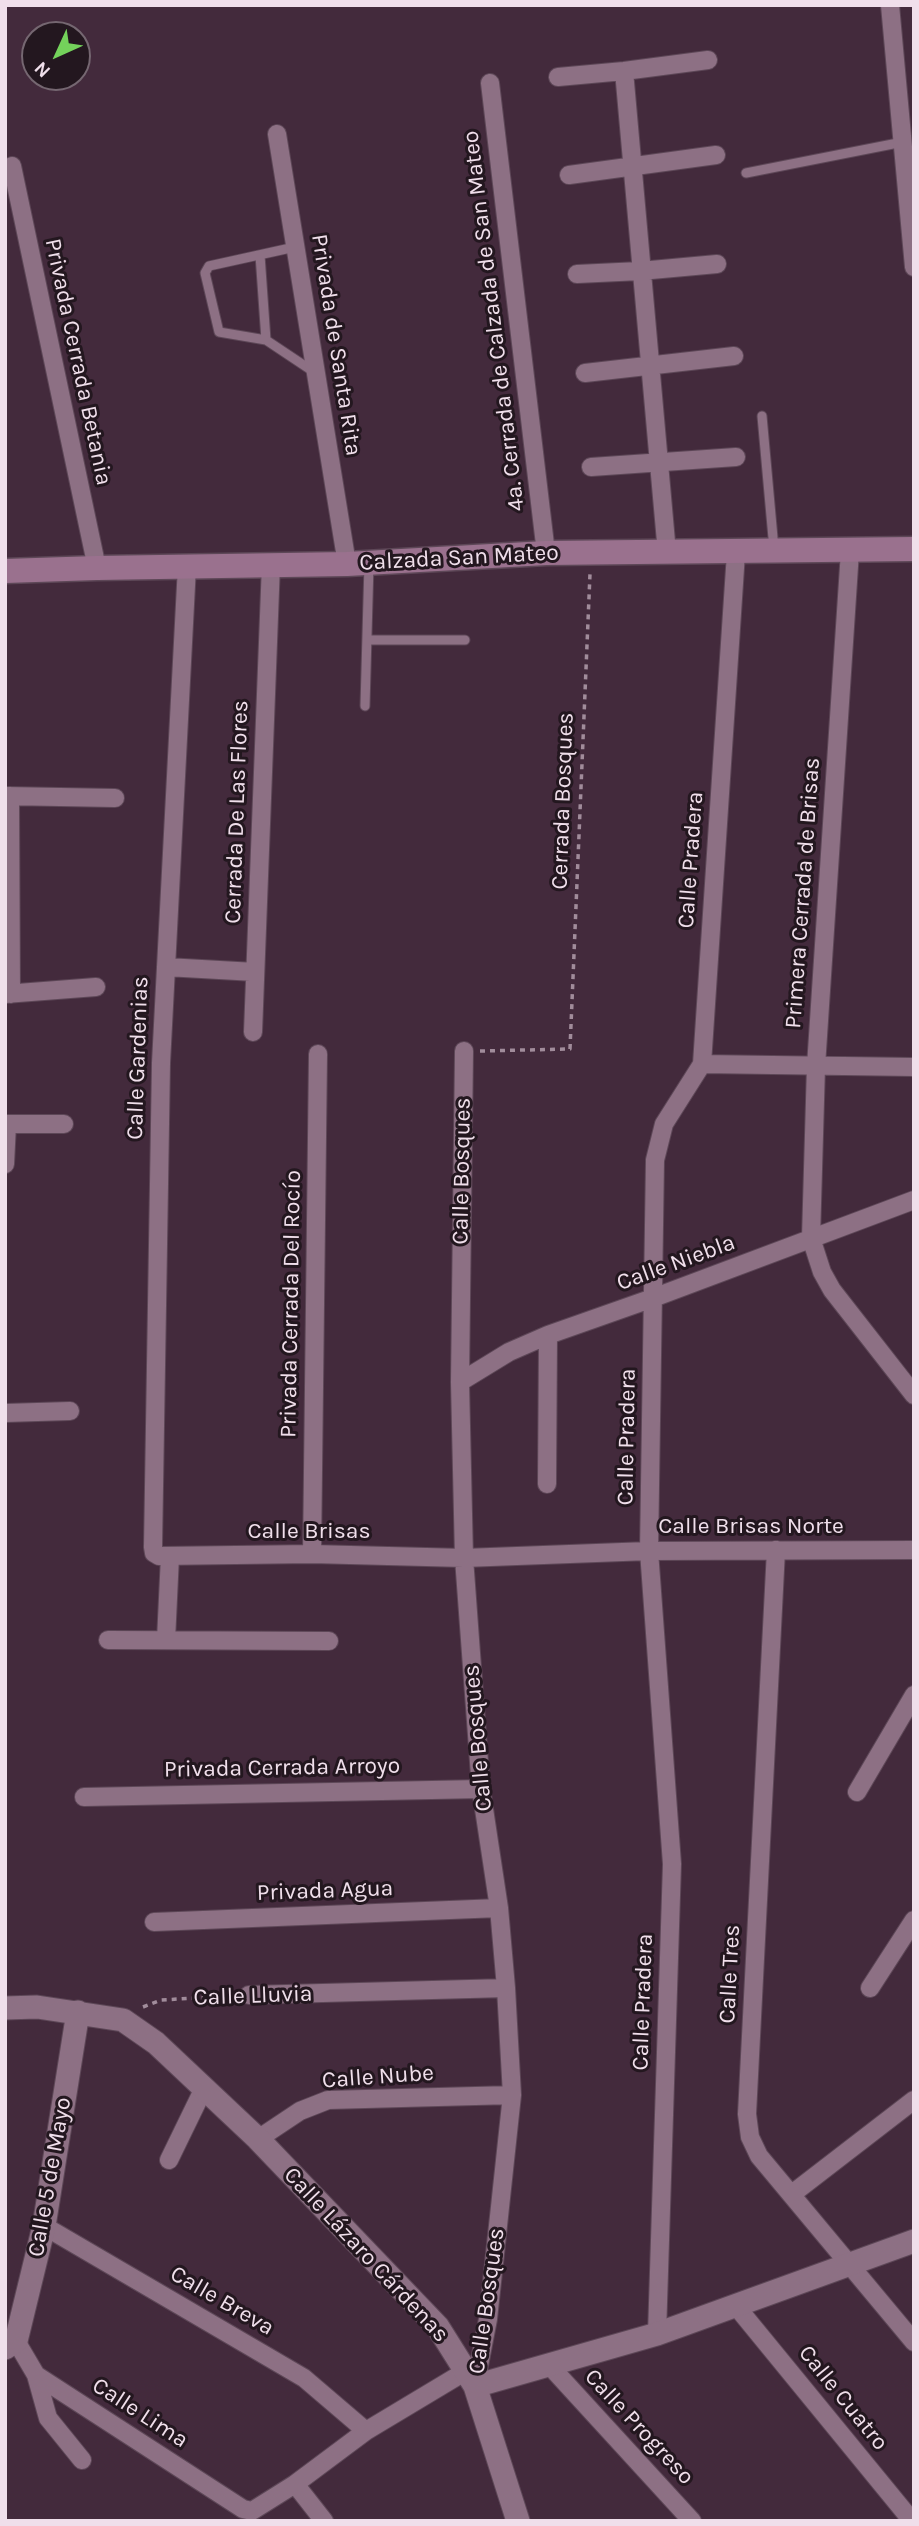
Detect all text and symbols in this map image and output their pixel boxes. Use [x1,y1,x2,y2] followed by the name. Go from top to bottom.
[21,21,91,91] north arrow
[30,57,55,82] text: N
[457,129,531,513] street label: 4a. Cerrada de Calzada de San Mateo
[305,232,367,458] street label: Privada de Santa Rita
[38,236,118,488] street label: Privada Cerrada Betania
[359,539,559,577] street label: Calzada San Mateo
[219,700,255,924] street label: Cerrada De Las Flores
[546,712,580,890] street label: Cerrada Bosques
[780,756,826,1030] street label: Primera Cerrada de Brisas
[672,791,710,929] street label: Calle Pradera
[121,976,155,1140] street label: Calle Gardenias
[447,1097,477,1245] street label: Calle Bosques
[275,1170,307,1438] street label: Privada Cerrada Del Rocío
[613,1229,739,1297] street label: Calle Niebla
[612,1368,642,1506] street label: Calle Pradera
[658,1512,844,1540] street label: Calle Brisas Norte
[247,1517,371,1545] street label: Calle Brisas
[458,1664,498,1812] street label: Calle Bosques
[164,1752,400,1784] street label: Privada Cerrada Arroyo
[256,1875,394,1907] street label: Privada Agua
[714,1924,746,2024] street label: Calle Tres
[627,1933,659,2071] street label: Calle Pradera
[193,1980,313,2012] street label: Calle Lluvia
[321,2059,435,2095] street label: Calle Nube
[22,2095,78,2259] street label: Calle 5 de Mayo
[278,2162,454,2348] street label: Calle Lázaro Cárdenas
[463,2226,511,2376] street label: Calle Bosques
[165,2260,279,2342] street label: Calle Breva
[792,2340,894,2456] street label: Calle Cuatro
[578,2363,700,2491] street label: Calle Progreso
[87,2372,193,2454] street label: Calle Lima

